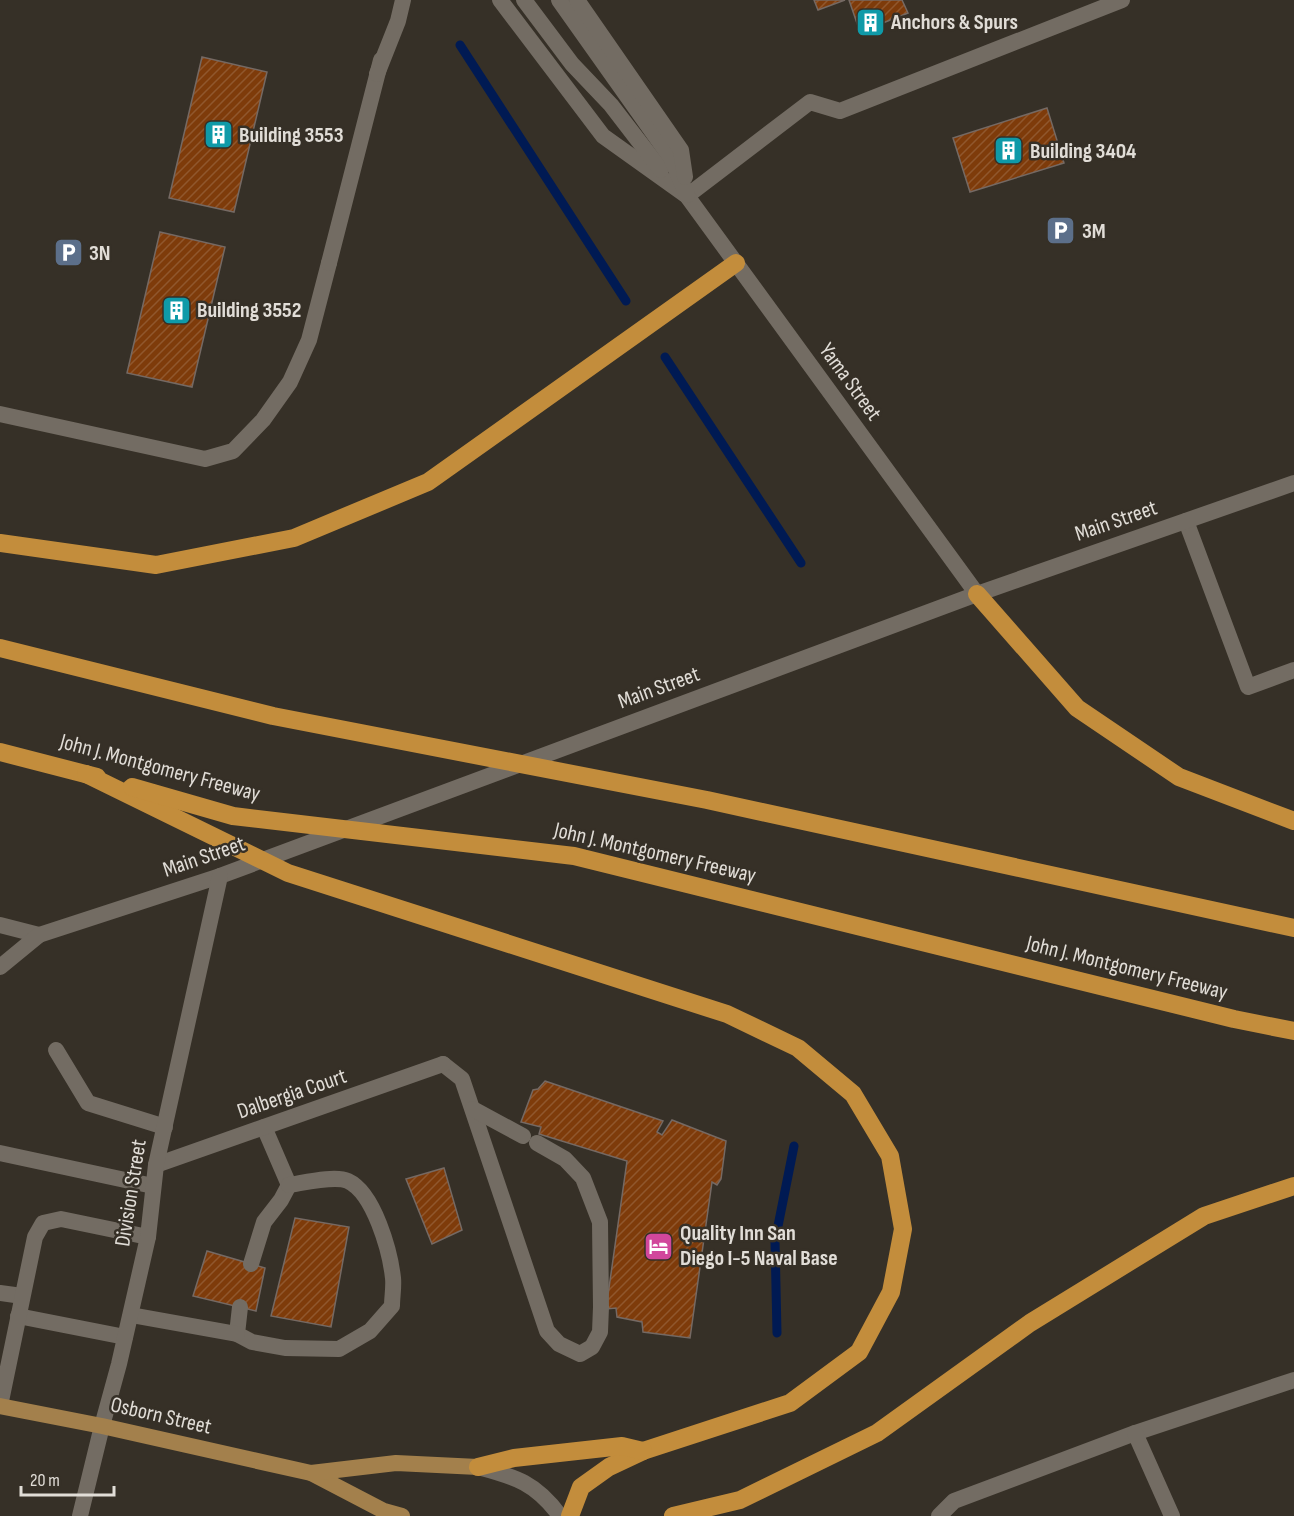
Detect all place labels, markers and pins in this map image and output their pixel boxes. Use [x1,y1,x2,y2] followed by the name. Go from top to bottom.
[854,6,886,38] building icon: Anchors & Spurs
[890,9,1018,36] place label: Anchors & Spurs
[202,119,234,151] building icon: Building 3553
[239,122,344,149] place label: Building 3553
[993,135,1025,167] building icon: Building 3404
[1030,138,1136,165] place label: Building 3404
[1045,215,1077,247] parking icon: 3M
[1082,218,1106,245] place label: 3M
[52,237,84,269] parking icon: 3N
[89,240,111,267] place label: 3N
[160,294,192,326] building icon: Building 3552
[197,297,301,324] place label: Building 3552
[680,1220,838,1272] place label: Quality Inn San Diego I-5 Naval Base
[643,1230,675,1262] hotel icon: Quality Inn San Diego I-5 Naval Base

